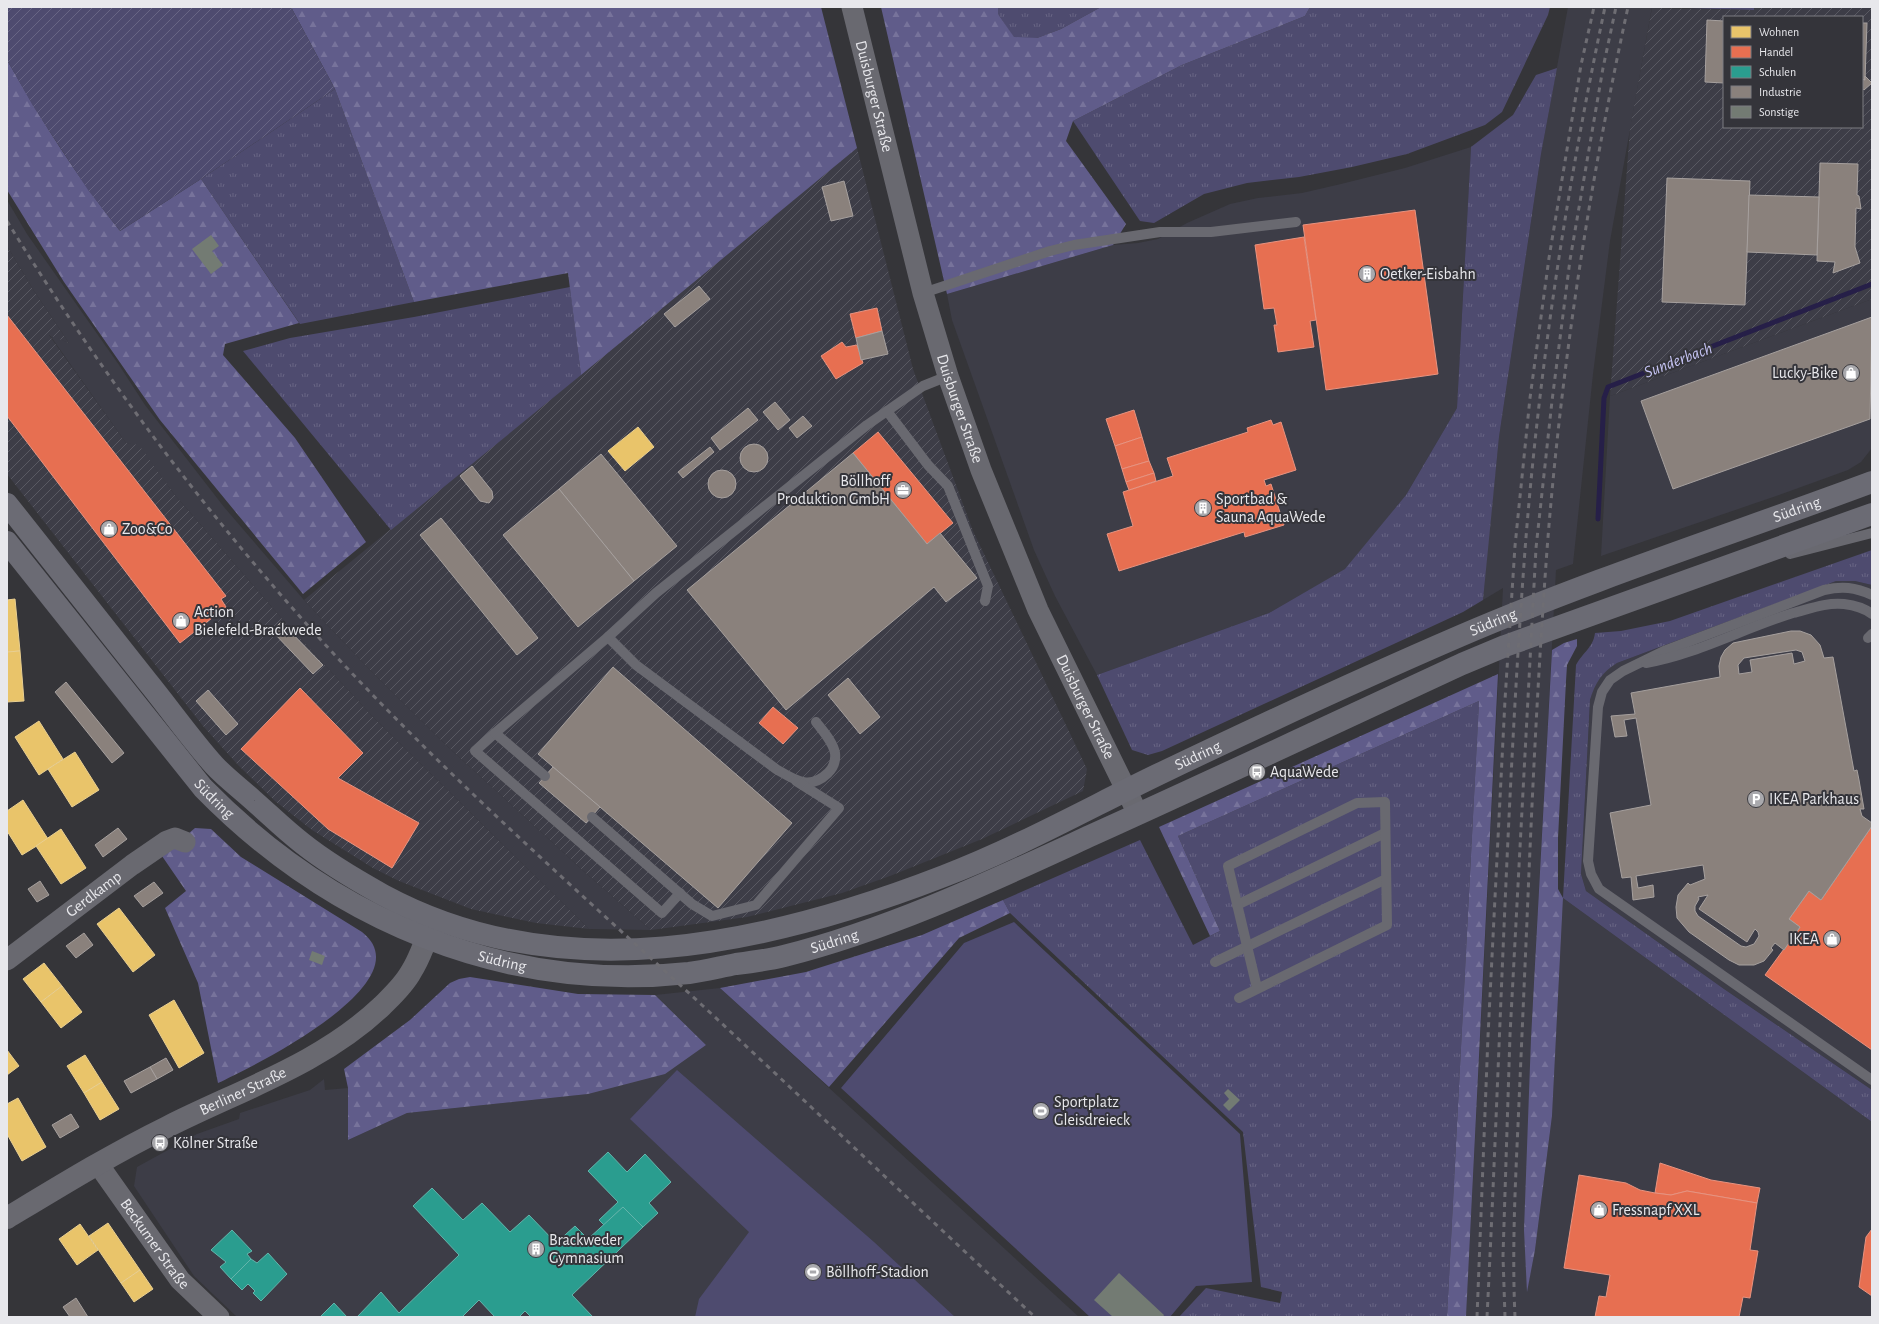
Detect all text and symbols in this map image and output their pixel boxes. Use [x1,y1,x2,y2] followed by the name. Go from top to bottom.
[1723,16,1863,128] legend
[1759,26,1799,38] text: Wohnen
[853,39,896,154] street label: Duisburger Straße
[1759,46,1793,58] text: Handel
[1759,66,1796,78] text: Schulen
[1759,86,1801,98] text: Industrie
[1759,106,1799,118] text: Sonstige
[1357,264,1377,284] building icon: Oetker-Eisbahn
[1380,266,1476,282] place label: Oetker-Eisbahn
[1641,339,1715,381] water label: Sunderbach
[934,352,986,465] street label: Duisburger Straße
[1841,363,1861,383] shop icon: Lucky-Bike
[1772,365,1838,382] place label: Lucky-Bike
[777,473,891,507] place label: Böllhoff Produktion GmbH
[893,480,913,500] office icon: Böllhoff Produktion GmbH
[1216,491,1326,525] place label: Sportbad & Sauna AquaWede
[1771,494,1823,525] street label: Südring
[1193,498,1213,518] building icon: Sportbad & Sauna AquaWede
[99,519,119,539] shop icon: Zoo&Co
[122,521,173,537] place label: Zoo&Co
[194,604,322,638] place label: Action Bielefeld-Brackwede
[1467,605,1519,639] street label: Südring
[171,611,191,631] shop icon: Action Bielefeld-Brackwede
[1053,652,1118,762] street label: Duisburger Straße
[1172,738,1224,773] street label: Südring
[1247,762,1267,782] bus stop icon: AquaWede
[1270,764,1339,780] place label: AquaWede
[191,776,237,822] street label: Südring
[1746,789,1766,809] parking icon: IKEA Parkhaus
[1769,791,1859,807] place label: IKEA Parkhaus
[63,868,125,920] street label: Gerdkamp
[809,926,860,956] street label: Südring
[1822,929,1842,949] shop icon: IKEA
[1789,931,1819,947] place label: IKEA
[476,948,528,975] street label: Südring
[197,1064,289,1118] street label: Berliner Straße
[1054,1094,1131,1128] place label: Sportplatz Gleisdreieck
[1031,1101,1051,1121] sports icon: Sportplatz Gleisdreieck
[150,1133,170,1153] bus stop icon: Kölner Straße
[173,1135,258,1151] place label: Kölner Straße
[117,1196,192,1292] street label: Beckumer Straße
[1589,1200,1609,1220] shop icon: Fressnapf XXL
[1612,1202,1700,1218] place label: Fressnapf XXL
[549,1232,624,1267] place label: Brackweder Gymnasium
[526,1239,546,1259] building icon: Brackweder Gymnasium
[803,1262,823,1282] sports icon: Böllhoff-Stadion
[826,1264,929,1280] place label: Böllhoff-Stadion

